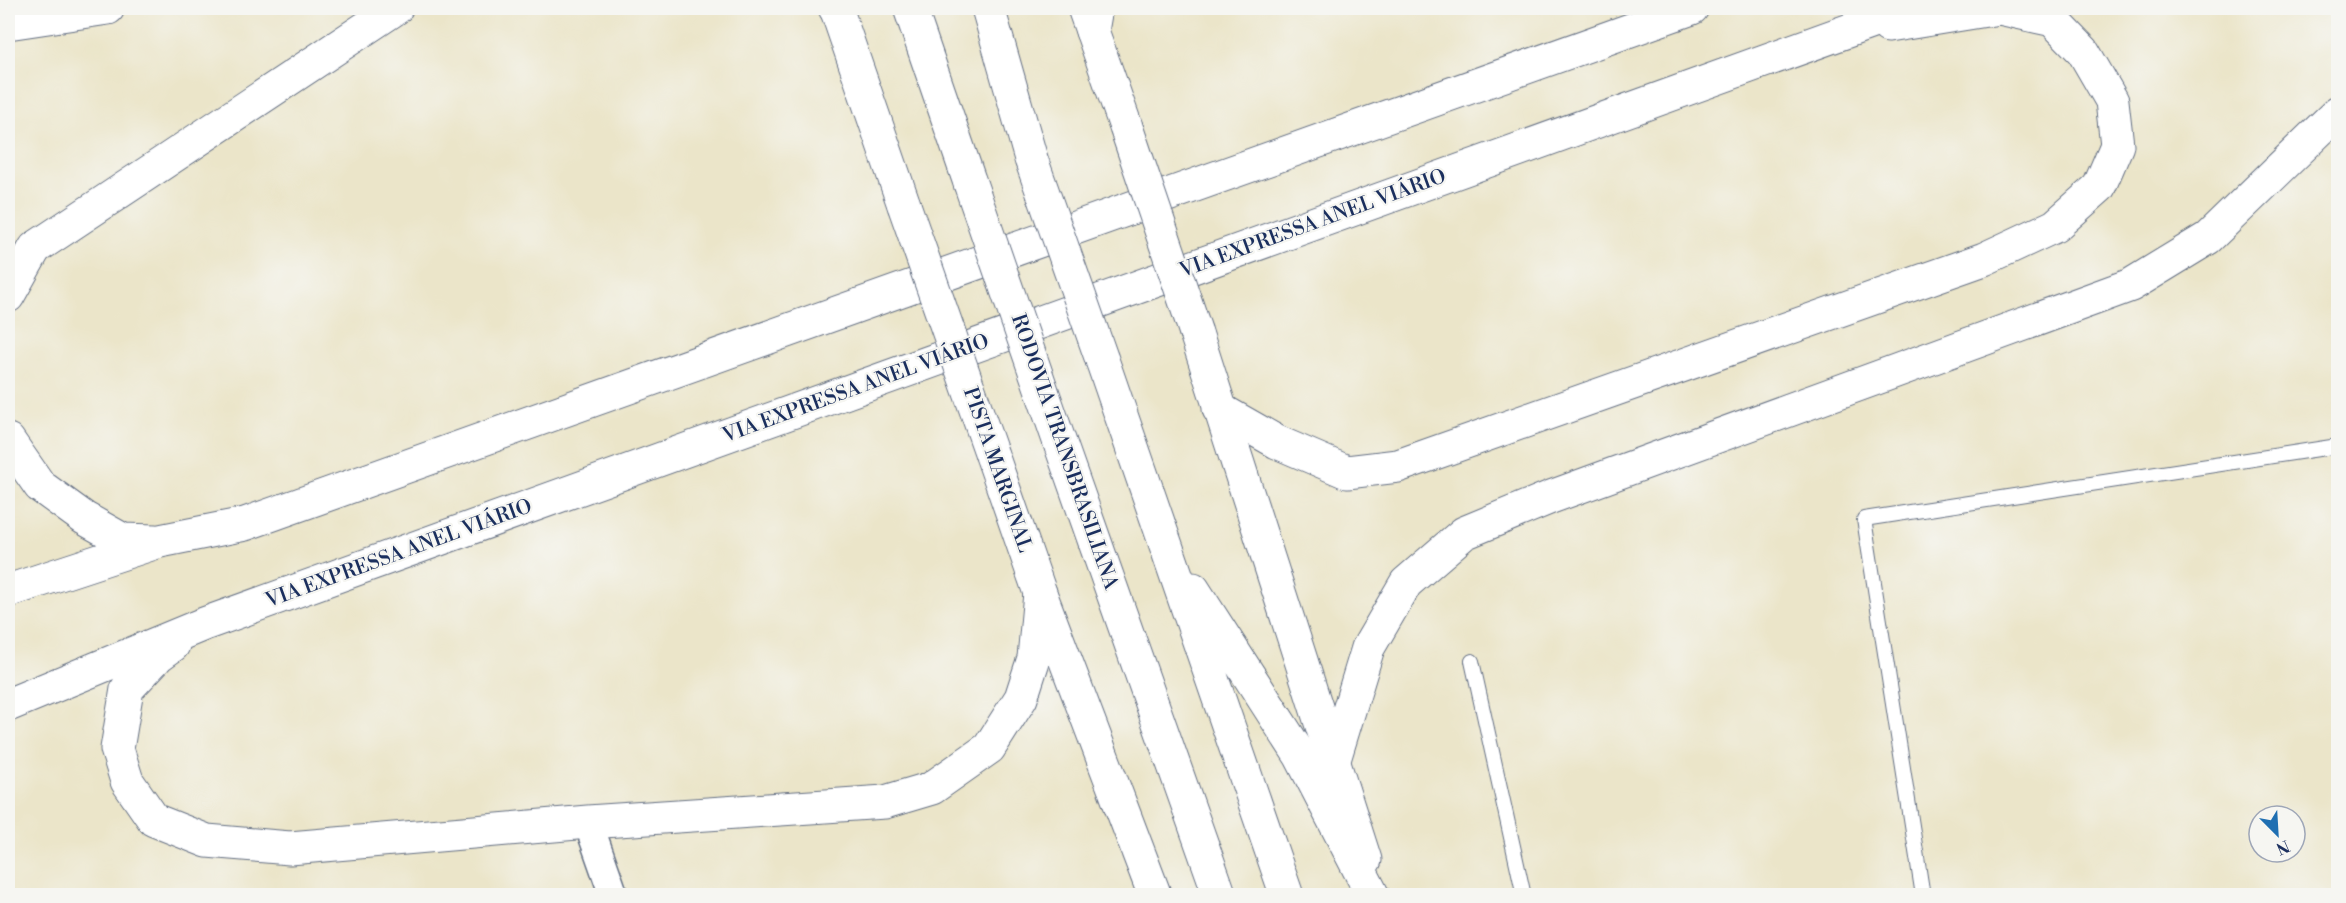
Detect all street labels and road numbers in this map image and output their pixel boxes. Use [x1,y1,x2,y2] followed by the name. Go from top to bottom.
[1175,163,1450,284] street label: VIA EXPRESSA ANEL VIÁRIO
[1005,311,1123,594] street label: RODOVIA TRANSBRASILIANA
[718,328,993,449] street label: VIA EXPRESSA ANEL VIÁRIO
[957,384,1037,556] street label: PISTA MARGINAL
[261,493,536,614] street label: VIA EXPRESSA ANEL VIÁRIO

